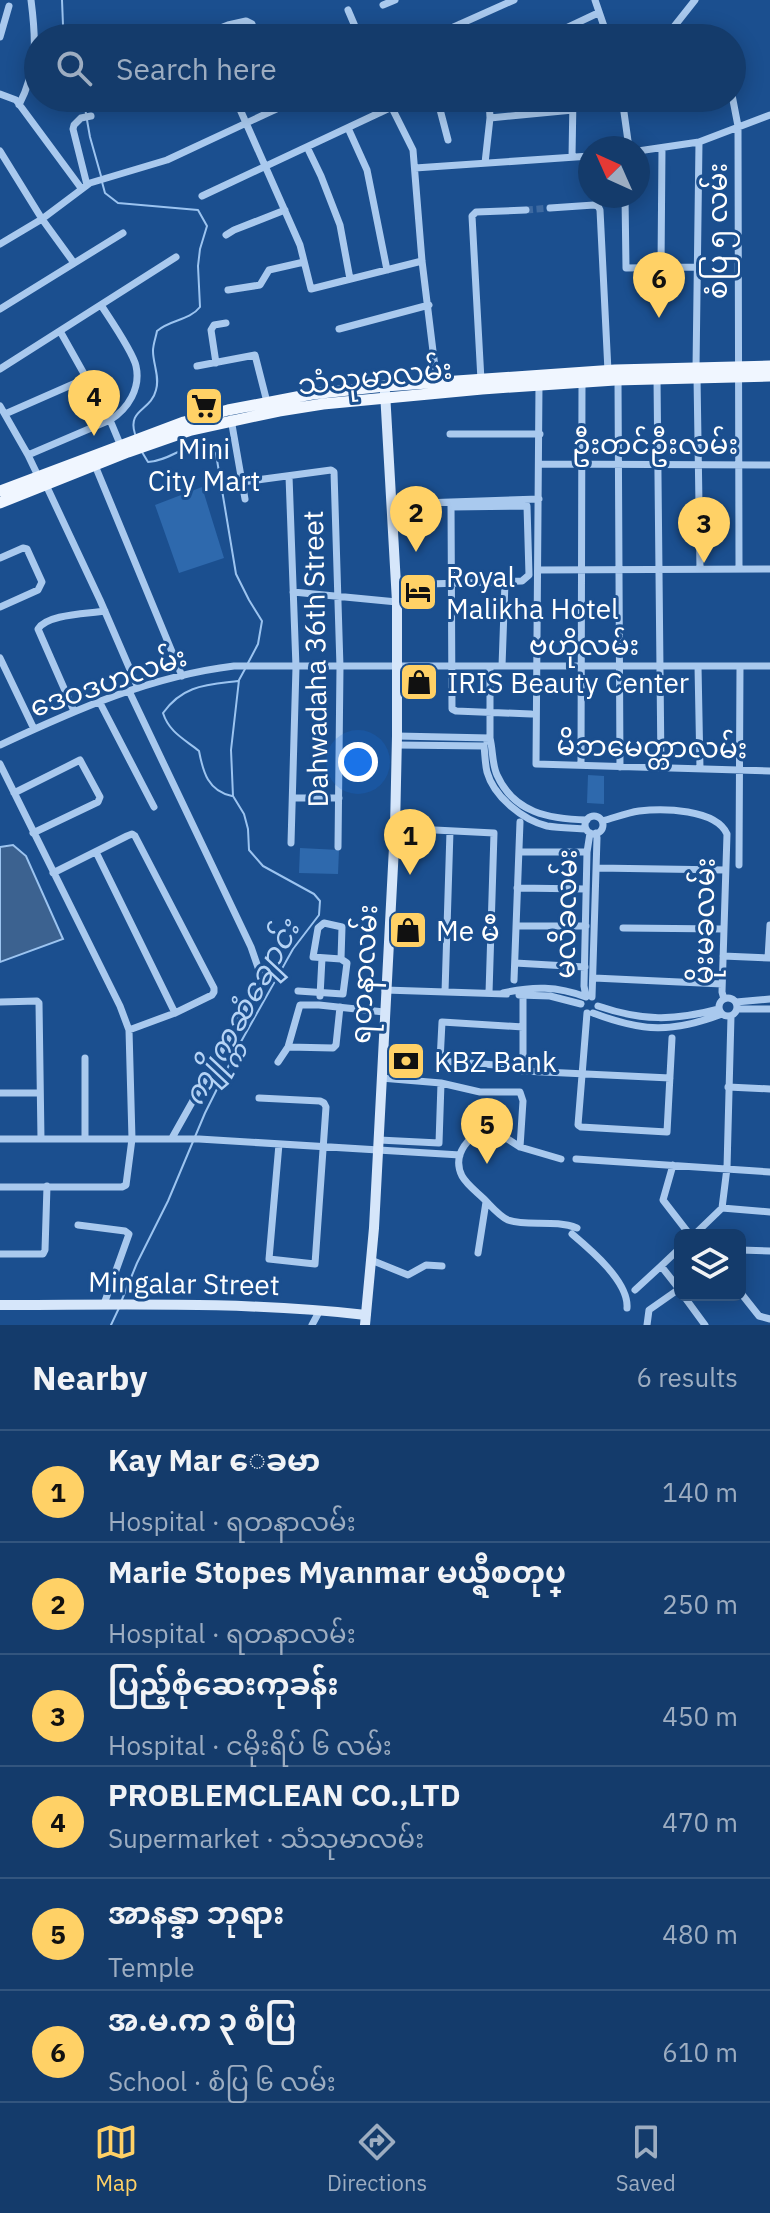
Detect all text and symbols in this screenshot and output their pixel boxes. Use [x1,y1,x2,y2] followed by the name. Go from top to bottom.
[24,24,746,112] search box
[52,46,96,90] icon: search
[116,49,277,88] text: Search here
[578,136,650,208] north arrow
[698,163,740,299] street label: စံပြ ၅ လမ်း
[633,252,685,318] pin: 6
[296,350,455,407] street label: သံသုမာလမ်း
[68,370,120,436] pin: 4
[183,385,225,427] supermarket icon: Mini City Mart
[572,425,738,467] street label: ဦးတင်ဦးလမ်း
[148,430,260,499] place label: Mini City Mart
[390,486,442,552] pin: 2
[678,497,730,563] pin: 3
[294,510,336,808] street label: Dahwadaha 36th Street
[446,558,619,627] place label: Royal Malikha Hotel
[397,571,439,613] hotel icon: Royal Malikha Hotel
[529,626,639,668] street label: ဗဟိုလမ်း
[25,637,191,725] street label: ဒေဝဒဟလမ်း
[398,661,440,703] shop icon: IRIS Beauty Center
[447,664,689,701] place label: IRIS Beauty Center
[556,726,748,771] street label: မိဘမေတ္တာလမ်း
[338,742,378,782] your location
[384,809,436,875] pin: 1
[545,849,585,979] street label: မလိခလမ်း
[683,857,728,985] street label: မိုးမခလမ်း
[341,903,390,1045] street label: ရတနာလမ်း
[387,909,429,951] shop icon: Me မီ
[173,911,314,1115] water label: ကျိုက္ကဆံချောင်း
[436,912,500,949] place label: Me မီ
[385,1040,427,1082] bank icon: KBZ Bank
[434,1043,557,1080] place label: KBZ Bank
[461,1098,513,1164] pin: 5
[674,1229,746,1301] map controls
[674,1229,746,1301] button: layers
[88,1263,280,1303] street label: Mingalar Street
[32,1355,147,1399] text: Nearby
[636,1360,738,1394] text: 6 results
[108,1440,320,1479] text: Kay Mar ေခမာ
[50,1475,66,1509] text: 1
[662,1475,738,1509] text: 140 m
[108,1504,356,1538] text: Hospital · ရတနာလမ်း
[108,1552,566,1591] text: Marie Stopes Myanmar မယ္ရီစတုပ္
[50,1587,66,1621] text: 2
[662,1587,738,1621] text: 250 m
[108,1616,356,1650] text: Hospital · ရတနာလမ်း
[108,1664,339,1703] text: ပြည့်စုံဆေးကုခန်း
[50,1699,66,1733] text: 3
[662,1699,738,1733] text: 450 m
[108,1728,392,1762] text: Hospital · ငမိုးရိပ် ၆ လမ်း
[108,1775,461,1814] text: PROBLEMCLEAN CO.,LTD
[50,1805,66,1839] text: 4
[662,1805,738,1839] text: 470 m
[108,1821,424,1855] text: Supermarket · သံသုမာလမ်း
[108,1893,285,1932] text: အာနန္ဒာ ဘုရား
[50,1917,66,1951] text: 5
[662,1917,738,1951] text: 480 m
[108,1950,195,1984] text: Temple
[108,2000,296,2039] text: အ.မ.က ၃ စံပြ
[50,2035,66,2069] text: 6
[662,2035,738,2069] text: 610 m
[108,2064,336,2098] text: School · စံပြ ၆ လမ်း
[94,2120,138,2197] tab: Map
[327,2120,427,2197] tab: Directions
[616,2120,676,2197] tab: Saved

